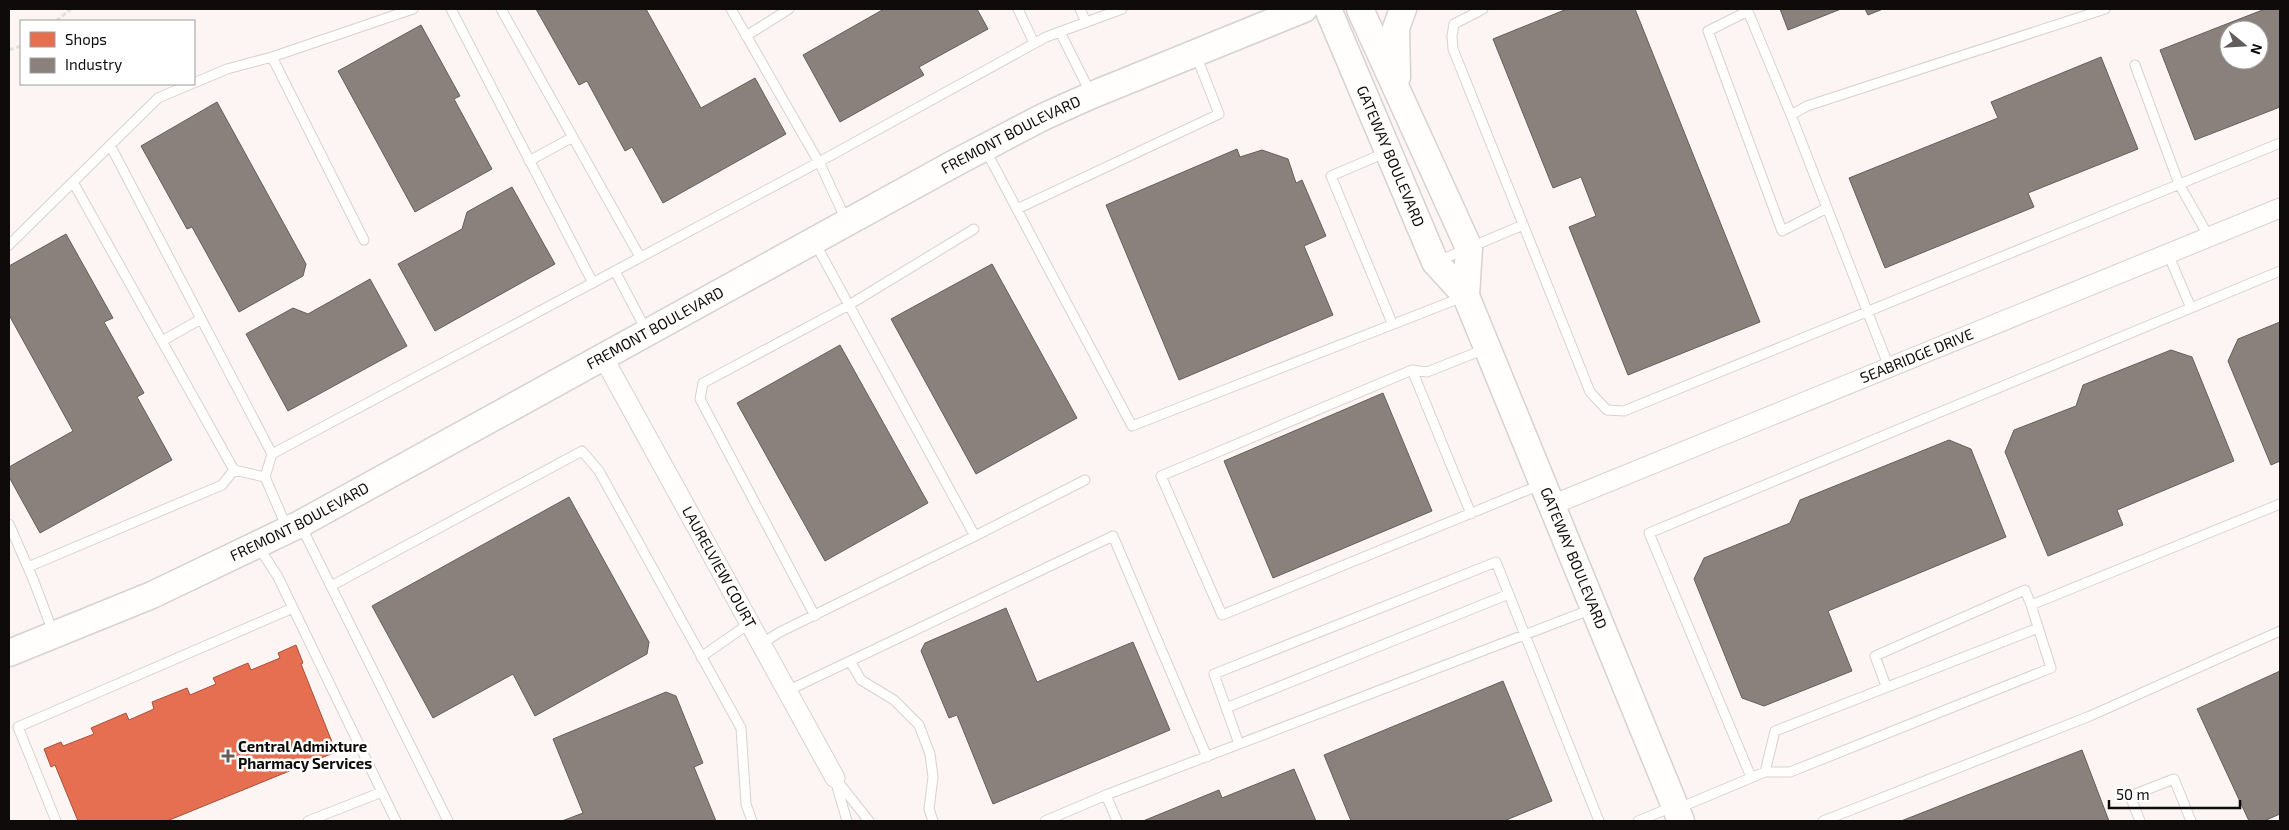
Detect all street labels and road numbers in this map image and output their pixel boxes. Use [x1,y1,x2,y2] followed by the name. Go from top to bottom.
[1353,83,1429,229] street label: GATEWAY BOULEVARD
[938,91,1083,177] street label: FREMONT BOULEVARD
[583,282,726,372] street label: FREMONT BOULEVARD
[1857,324,1976,386] street label: SEABRIDGE DRIVE
[227,478,372,564] street label: FREMONT BOULEVARD
[1537,484,1611,631] street label: GATEWAY BOULEVARD
[679,503,761,631] street label: LAURELVIEW COURT

